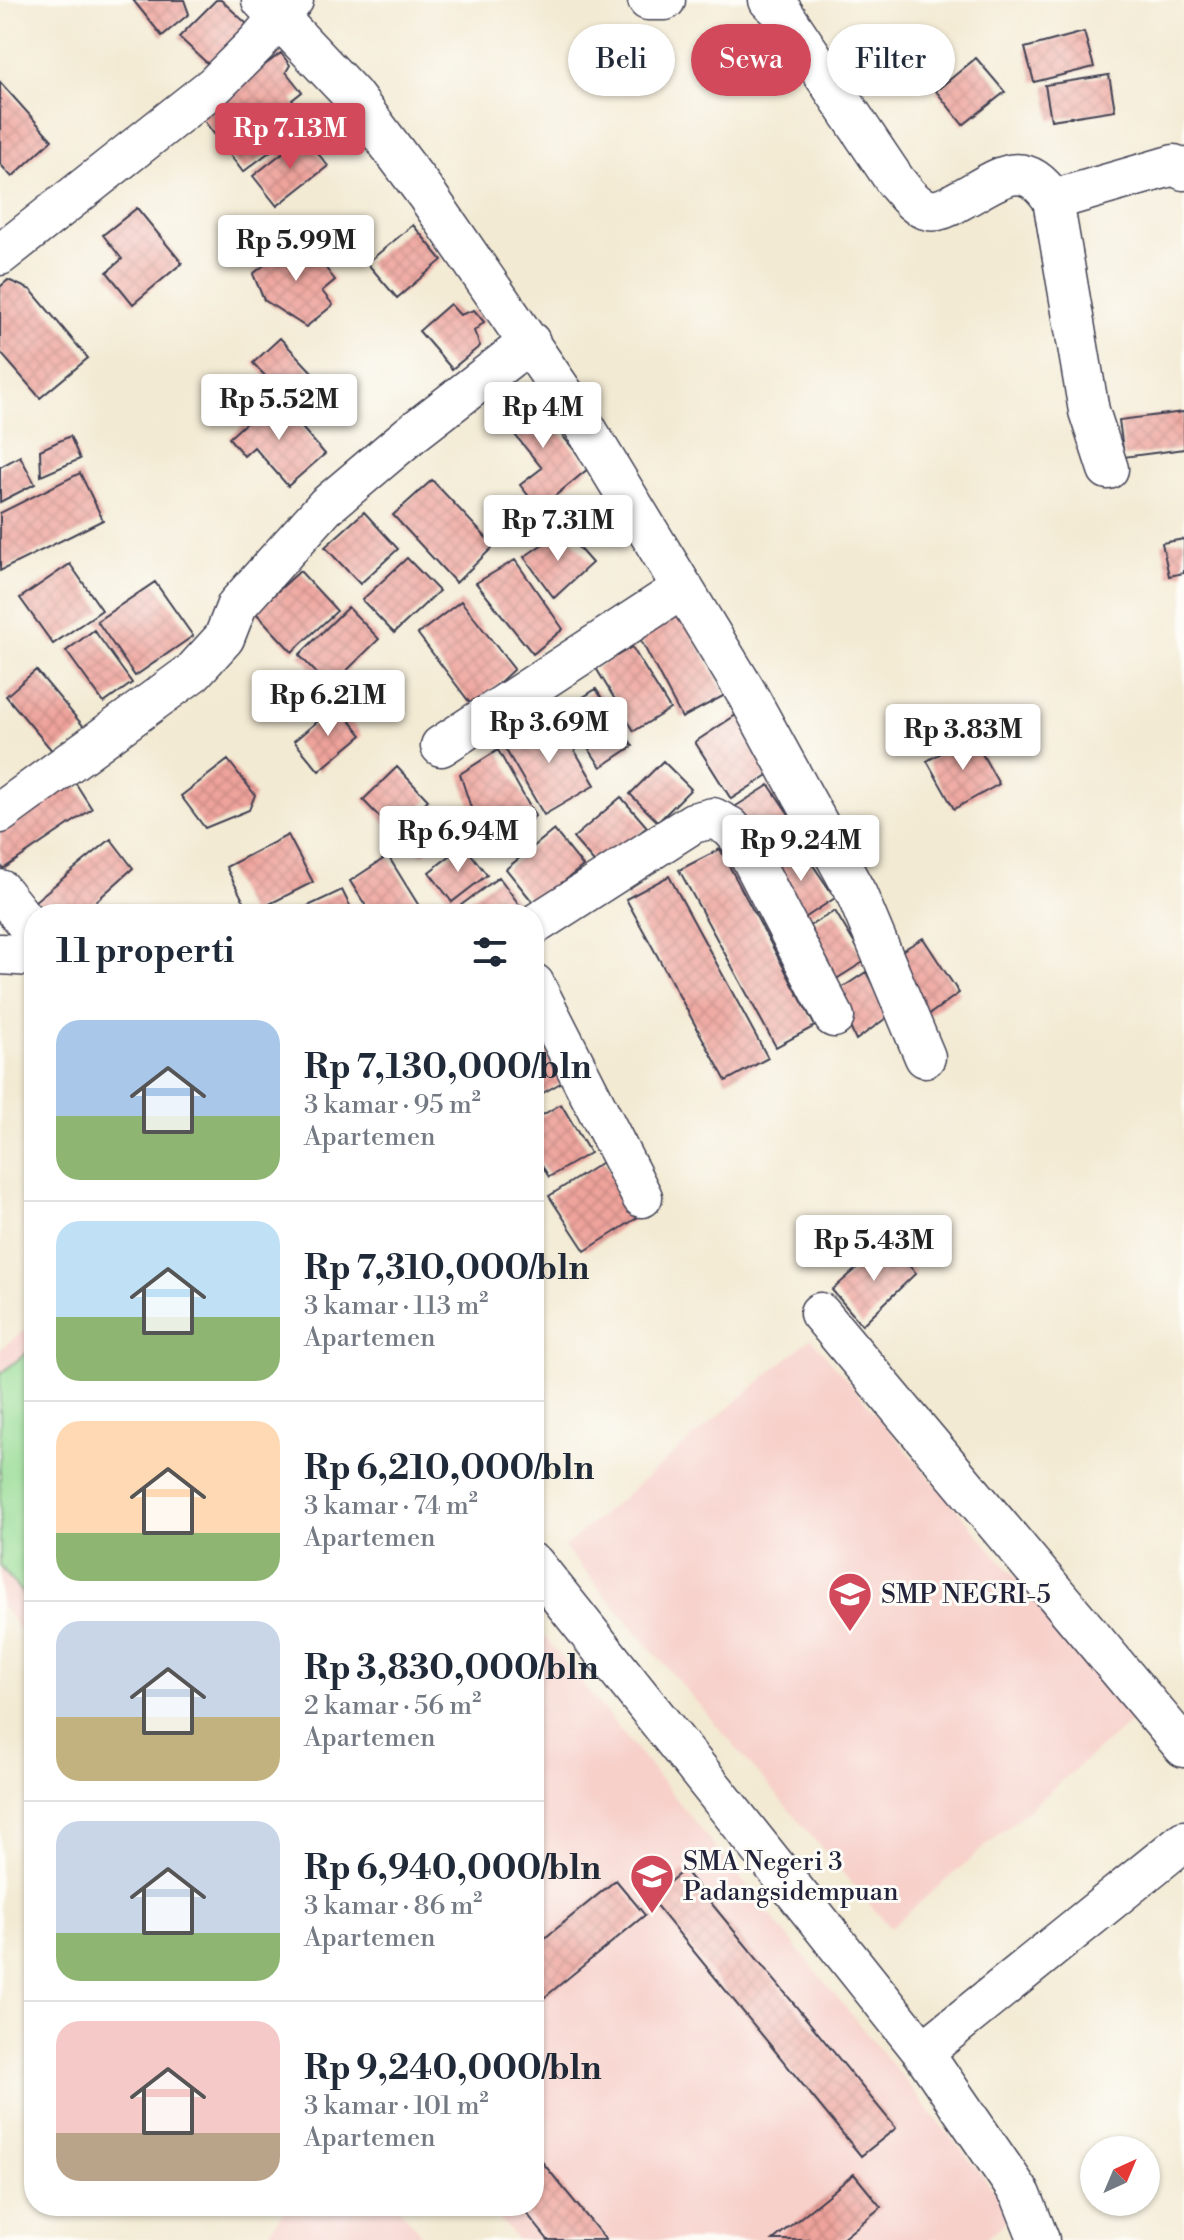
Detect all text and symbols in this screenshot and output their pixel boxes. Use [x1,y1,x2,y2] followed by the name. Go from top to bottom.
[568,24,675,96] chip: Beli
[691,24,811,96] chip: Sewa
[827,24,955,96] chip: Filter
[207,103,373,171] pin: Rp 7.13M
[233,113,347,145] text: Rp 7.13M
[213,215,379,283] pin: Rp 5.99M
[236,225,356,257] text: Rp 5.99M
[196,374,362,442] pin: Rp 5.52M
[487,382,599,450] pin: Rp 4M
[219,384,339,416] text: Rp 5.52M
[502,392,584,424] text: Rp 4M
[475,495,641,563] pin: Rp 7.31M
[502,505,614,537] text: Rp 7.31M
[245,670,411,738] pin: Rp 6.21M
[270,680,386,712] text: Rp 6.21M
[466,697,632,765] pin: Rp 3.69M
[880,704,1046,772] pin: Rp 3.83M
[489,707,609,739] text: Rp 3.69M
[903,714,1023,746] text: Rp 3.83M
[375,806,541,874] pin: Rp 6.94M
[718,815,884,883] pin: Rp 9.24M
[397,816,519,848] text: Rp 6.94M
[740,825,862,857] text: Rp 9.24M
[468,930,512,974] icon: filters
[56,931,234,973] text: 11 properti
[304,1047,592,1089] text: Rp 7,130,000/bln
[120,1052,216,1148] icon: home
[304,1089,481,1121] text: 3 kamar · 95 m²
[304,1121,436,1153] text: Apartemen
[791,1215,957,1283] pin: Rp 5.43M
[814,1225,934,1257] text: Rp 5.43M
[304,1248,589,1290] text: Rp 7,310,000/bln
[120,1253,216,1349] icon: home
[304,1290,488,1322] text: 3 kamar · 113 m²
[304,1322,436,1354] text: Apartemen
[304,1448,594,1490] text: Rp 6,210,000/bln
[120,1453,216,1549] icon: home
[304,1490,478,1522] text: 3 kamar · 74 m²
[304,1522,436,1554] text: Apartemen
[826,1570,874,1633] school or university icon: SMP NEGRI-5
[881,1579,1051,1611] place label: SMP NEGRI-5
[304,1648,599,1690] text: Rp 3,830,000/bln
[120,1653,216,1749] icon: home
[304,1690,481,1722] text: 2 kamar · 56 m²
[304,1722,436,1754] text: Apartemen
[683,1846,899,1908] place label: SMA Negeri 3 Padangsidempuan
[304,1848,601,1890] text: Rp 6,940,000/bln
[628,1852,676,1915] school or university icon: SMA Negeri 3 Padangsidempuan
[120,1853,216,1949] icon: home
[304,1890,482,1922] text: 3 kamar · 86 m²
[304,1922,436,1954] text: Apartemen
[304,2048,602,2090] text: Rp 9,240,000/bln
[120,2053,216,2149] icon: home
[304,2090,489,2122] text: 3 kamar · 101 m²
[304,2122,436,2154] text: Apartemen
[1080,2136,1160,2216] north arrow
[1080,2136,1160,2216] map controls

